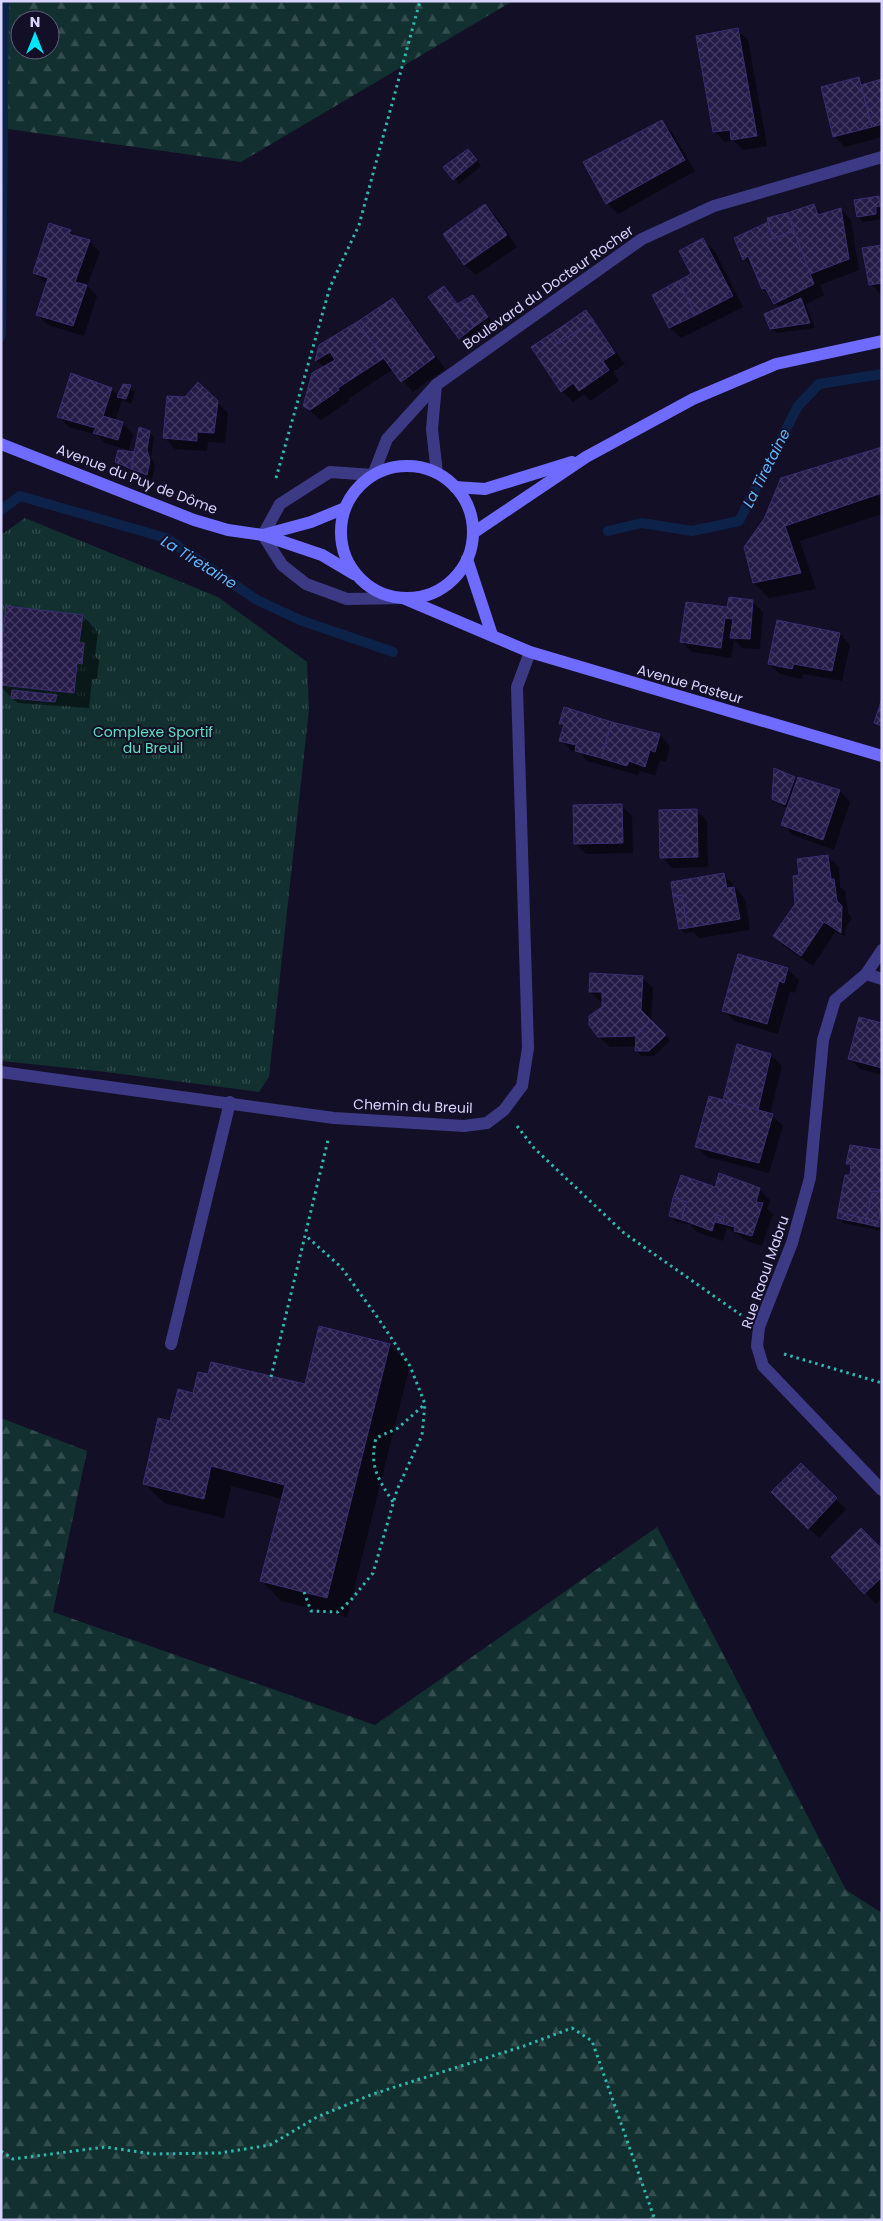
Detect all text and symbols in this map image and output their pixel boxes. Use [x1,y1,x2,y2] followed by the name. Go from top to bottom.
[10,10,60,60] north arrow
[30,12,40,32] text: N
[459,220,637,354] street label: Boulevard du Docteur Rocher
[737,425,795,511] water label: La Tiretaine
[54,439,221,519] street label: Avenue du Puy de Dôme
[157,530,241,594] water label: La Tiretaine
[635,659,745,709] street label: Avenue Pasteur
[93,722,213,758] park label: Complexe Sportif du Breuil
[353,1094,473,1118] street label: Chemin du Breuil
[736,1213,794,1331] street label: Rue Raoul Mabru

